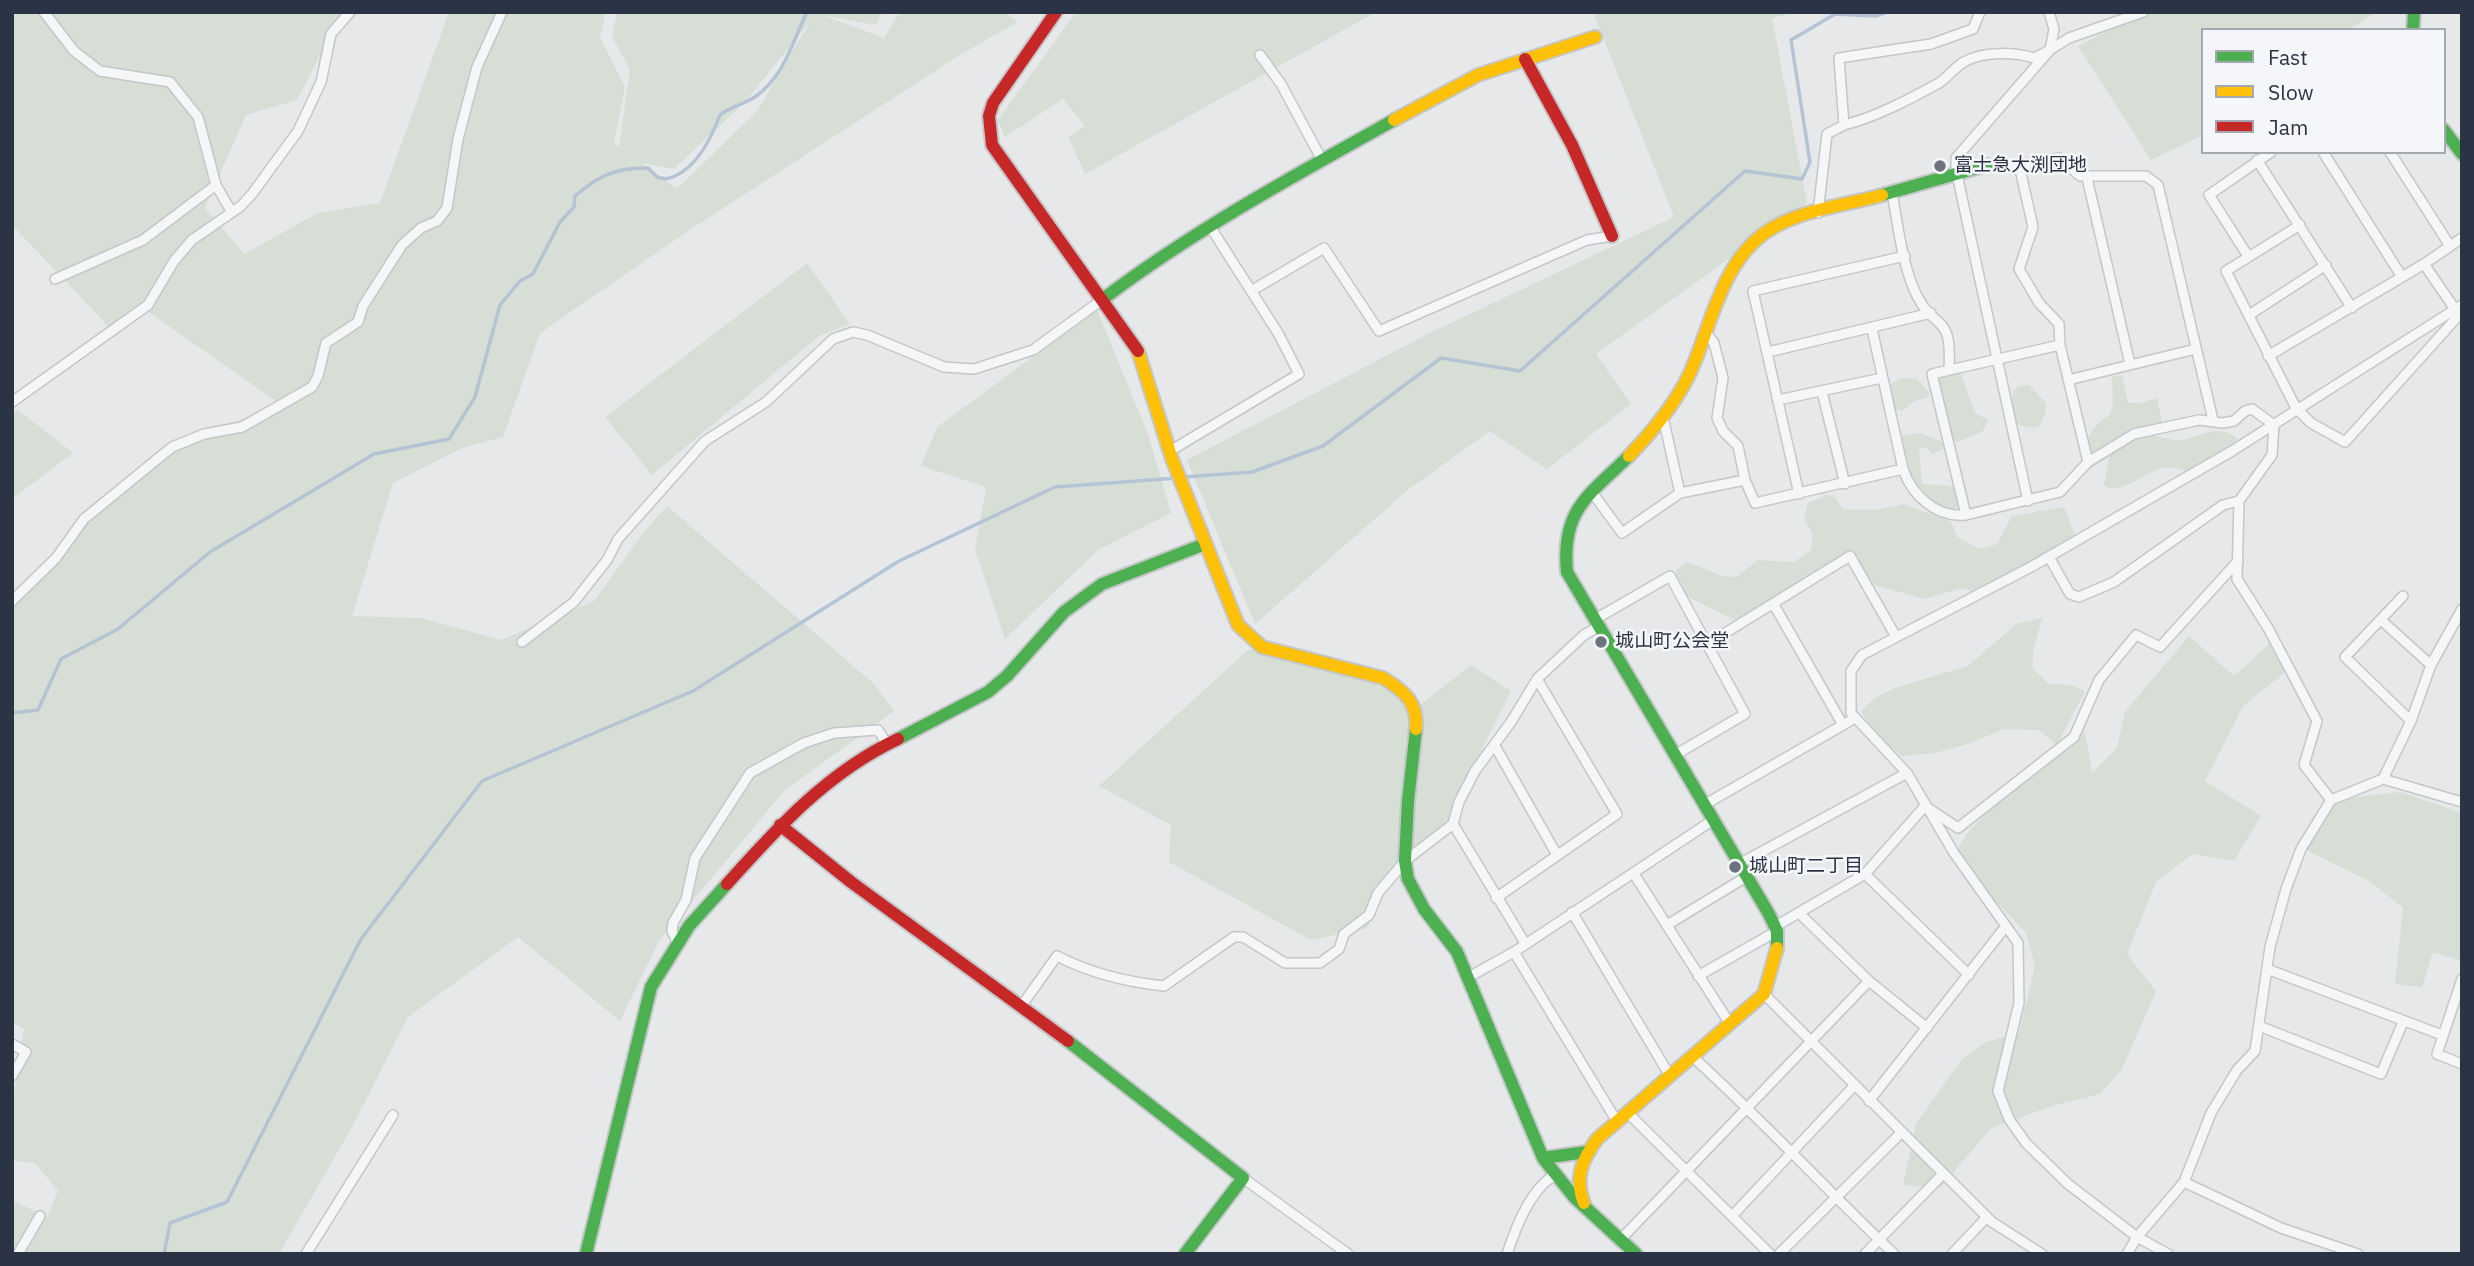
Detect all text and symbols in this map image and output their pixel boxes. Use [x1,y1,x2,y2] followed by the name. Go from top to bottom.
[2201,28,2446,154] legend
[2268,43,2308,71] text: Fast
[2268,78,2314,106] text: Slow
[2268,113,2308,141] text: Jam
[1954,155,2087,177] place label: 富士急大渕団地
[1932,158,1948,174] marker: 富士急大渕団地
[1615,631,1729,653] place label: 城山町公会堂
[1593,634,1609,650] marker: 城山町公会堂
[1749,856,1863,878] place label: 城山町二丁目
[1727,859,1743,875] marker: 城山町二丁目

